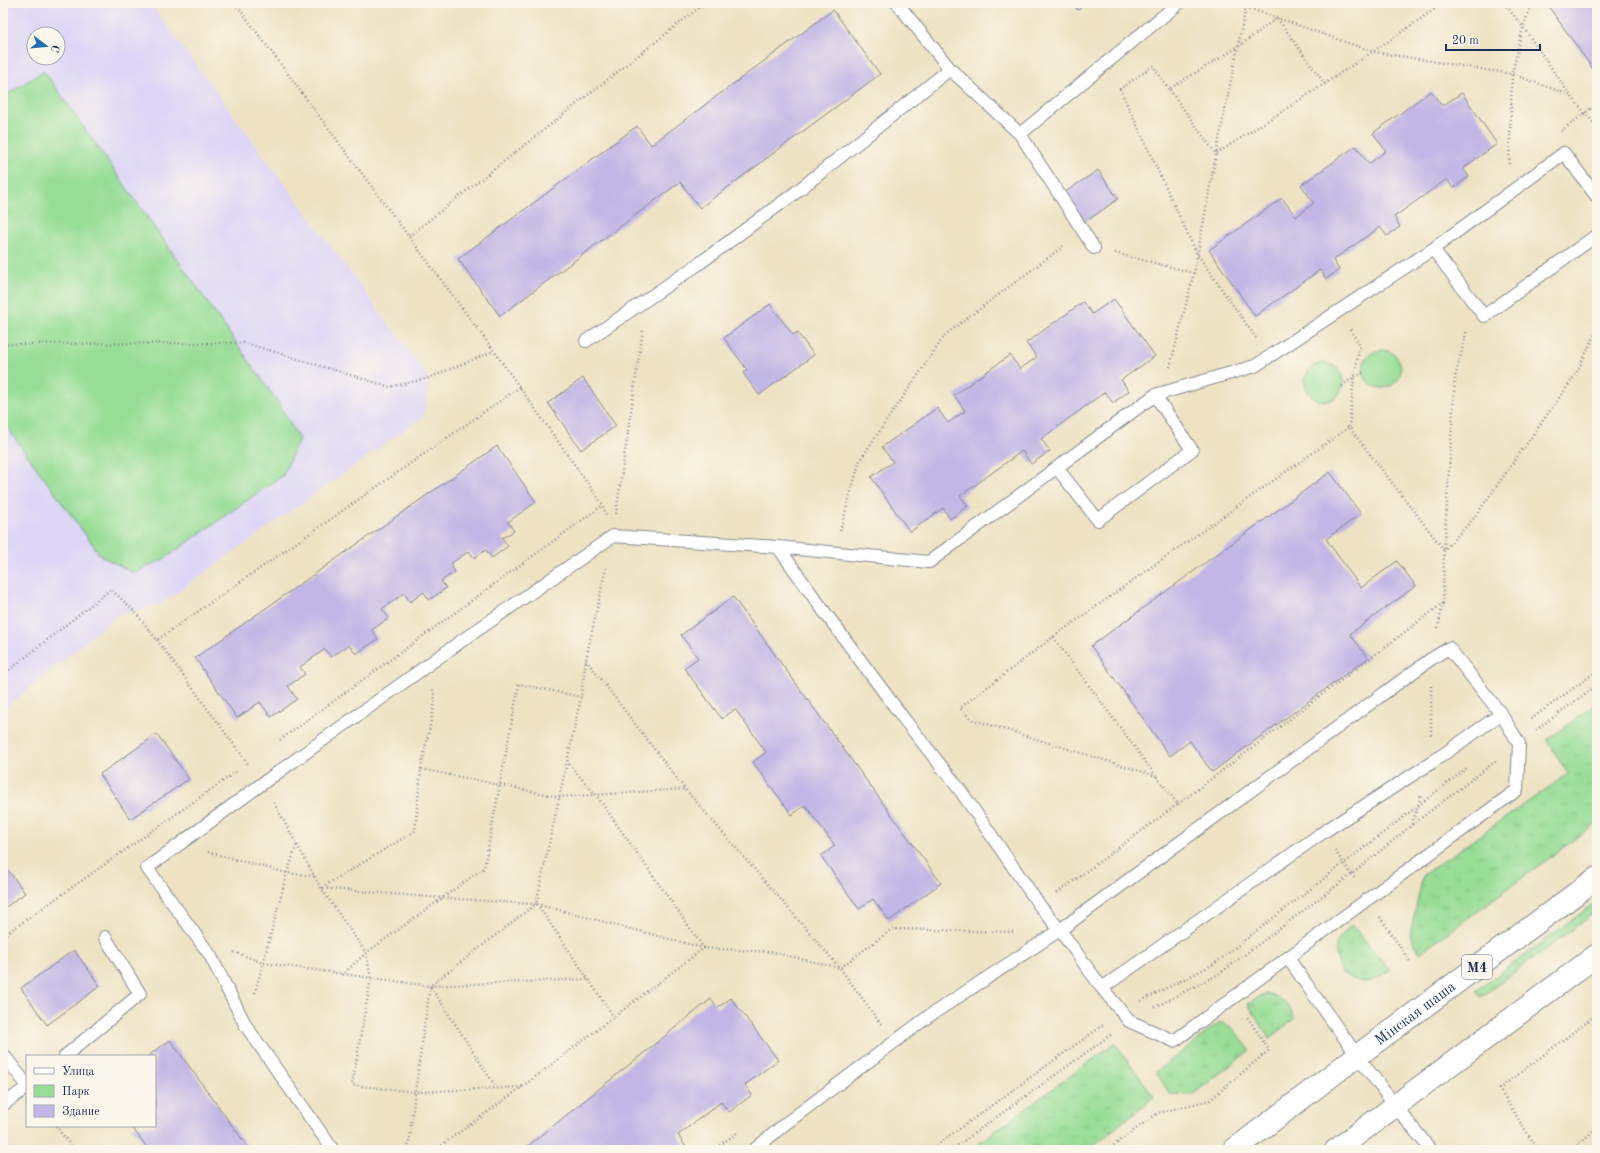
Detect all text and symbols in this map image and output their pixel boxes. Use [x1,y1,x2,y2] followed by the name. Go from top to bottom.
[26,26,66,66] north arrow
[1446,26,1540,52] scale bar
[1452,35,1479,47] text: 20 m
[48,43,60,53] text: С
[1462,955,1492,979] road number: М4
[1373,979,1459,1049] street label: Мінская шаша
[26,1055,156,1127] legend
[62,1066,95,1078] text: Улица
[62,1086,90,1098] text: Парк
[62,1106,100,1118] text: Здание

